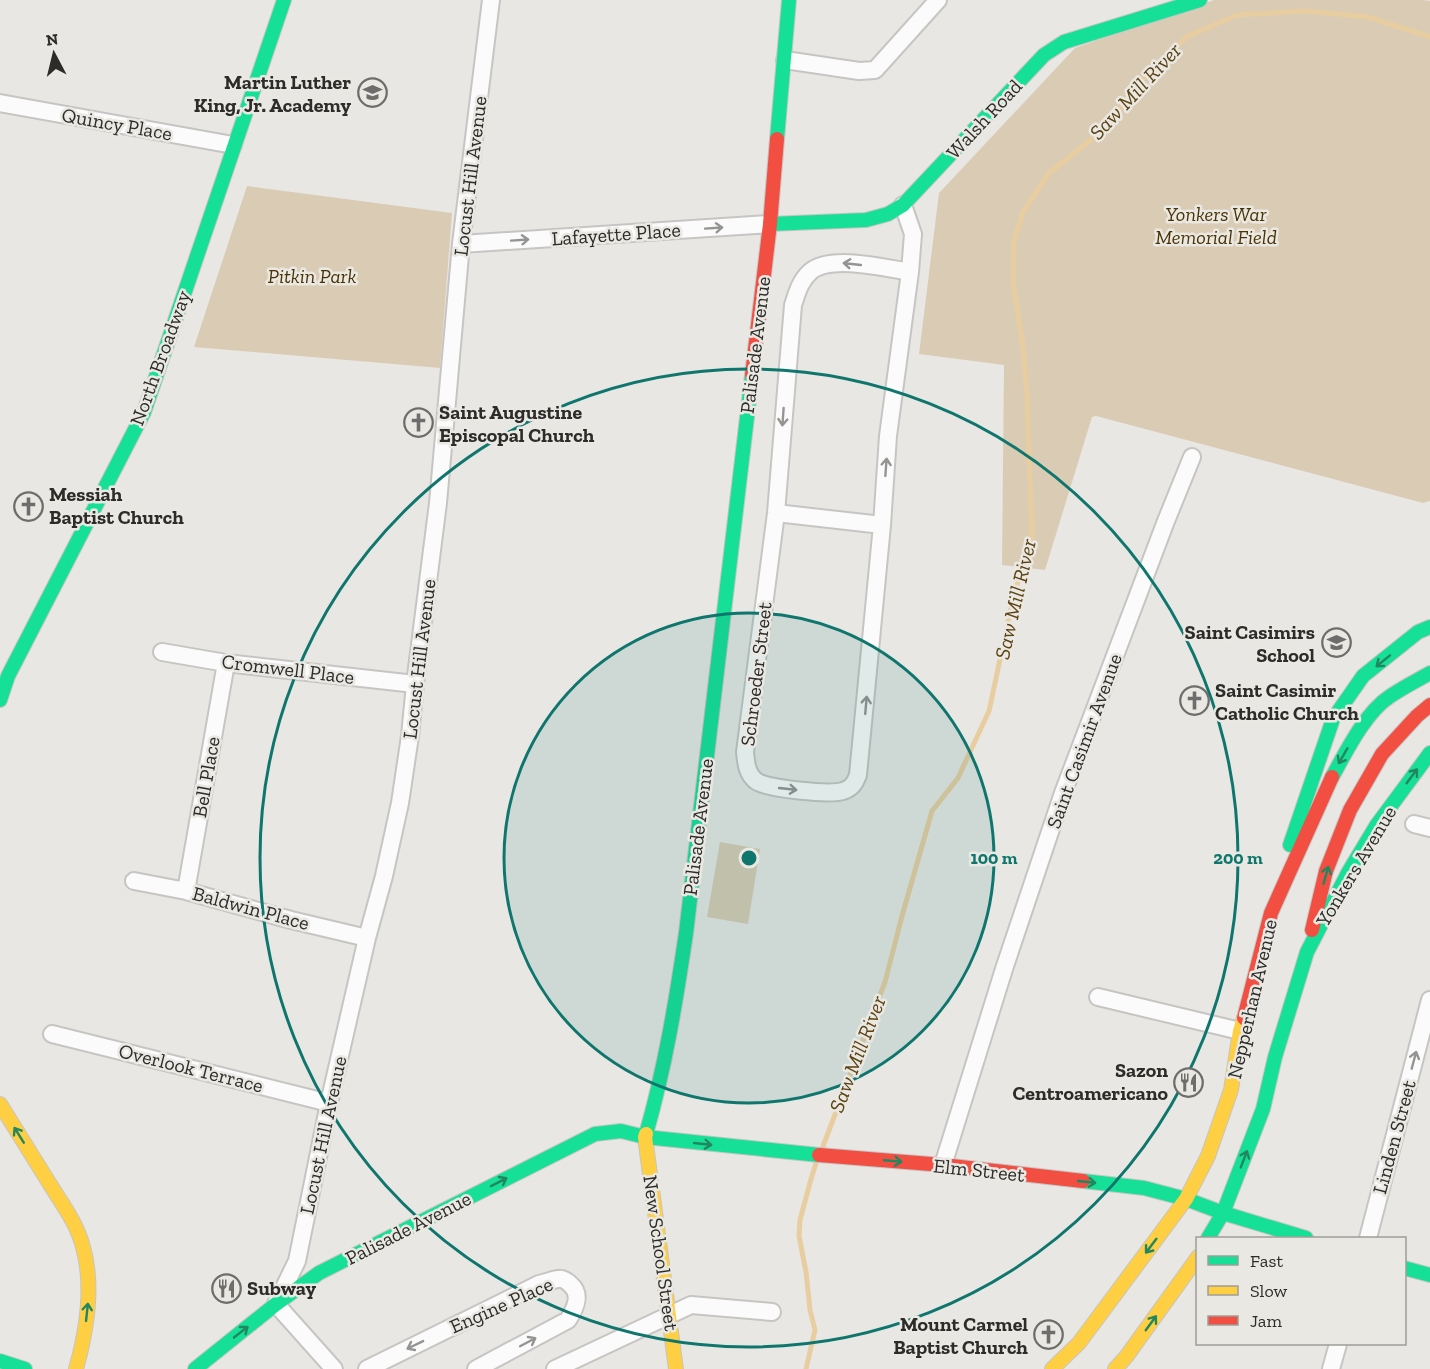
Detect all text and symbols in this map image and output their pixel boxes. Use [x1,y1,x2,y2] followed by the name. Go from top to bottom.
[24,24,84,84] north arrow
[45,29,59,50] text: N
[1084,37,1187,144] water label: Saw Mill River
[194,70,351,117] place label: Martin Luther King, Jr. Academy
[941,74,1027,164] street label: Walsh Road
[356,77,388,109] school or university icon: Martin Luther King, Jr. Academy
[448,95,492,257] street label: Locust Hill Avenue
[60,102,174,146] street label: Quincy Place
[1155,202,1277,249] park label: Yonkers War Memorial Field
[551,218,681,250] street label: Lafayette Place
[704,222,724,233] one-way arrow
[509,235,529,246] one-way arrow
[843,258,863,269] one-way arrow
[268,264,356,288] park label: Pitkin Park
[735,275,775,415] street label: Palisade Avenue
[124,286,196,429] street label: North Broadway
[439,400,595,447] place label: Saint Augustine Episcopal Church
[402,407,434,439] church icon: Saint Augustine Episcopal Church
[777,407,788,427] one-way arrow
[881,457,892,477] one-way arrow
[49,482,184,529] place label: Messiah Baptist Church
[12,490,44,522] church icon: Messiah Baptist Church
[989,536,1041,662] water label: Saw Mill River
[397,578,441,740] street label: Locust Hill Avenue
[735,600,777,747] street label: Schroeder Street
[1185,620,1315,667] place label: Saint Casimirs School
[1320,627,1352,659] school or university icon: Saint Casimirs School
[220,649,356,689] street label: Cromwell Place
[1041,650,1127,832] street label: Saint Casimir Avenue
[1375,654,1391,667] one-way arrow
[1215,678,1359,725] place label: Saint Casimir Catholic Church
[1178,685,1210,717] church icon: Saint Casimir Catholic Church
[861,695,872,715] one-way arrow
[187,735,225,819] street label: Bell Place
[1337,747,1348,765] one-way arrow
[678,757,718,897] street label: Palisade Avenue
[1406,769,1419,785] one-way arrow
[778,784,798,795] one-way arrow
[1310,801,1401,931] street label: Yonkers Avenue
[970,847,1018,869] text: 100 m
[1213,847,1263,869] text: 200 m
[739,848,759,868] centre of rings
[1321,866,1332,885] one-way arrow
[190,881,312,935] street label: Baldwin Place
[1222,917,1282,1081] street label: Nepperhan Avenue
[823,991,891,1116] water label: Saw Mill River
[116,1038,266,1098] street label: Overlook Terrace
[1409,1051,1421,1070] one-way arrow
[295,1054,351,1216] street label: Locust Hill Avenue
[1012,1058,1169,1105] place label: Sazon Centroamericano
[1173,1066,1205,1098] restaurant icon: Sazon Centroamericano
[1367,1077,1421,1197] street label: Linden Street
[13,1127,25,1144] one-way arrow
[693,1139,712,1150] one-way arrow
[1239,1150,1250,1169] one-way arrow
[932,1153,1026,1187] street label: Elm Street
[883,1156,903,1167] one-way arrow
[638,1174,684,1333] street label: New School Street
[490,1175,508,1187] one-way arrow
[1077,1177,1097,1188] one-way arrow
[341,1186,475,1270] street label: Palisade Avenue
[1196,1237,1406,1345] legend
[1145,1238,1158,1254] one-way arrow
[1250,1250,1283,1272] text: Fast
[210,1272,242,1304] restaurant icon: Subway
[446,1272,556,1338] street label: Engine Place
[247,1276,317,1300] place label: Subway
[1250,1280,1287,1302] text: Slow
[82,1302,93,1322] one-way arrow
[1250,1310,1282,1332] text: Jam
[893,1312,1028,1359] place label: Mount Carmel Baptist Church
[1145,1316,1157,1332] one-way arrow
[1033,1319,1065,1351] church icon: Mount Carmel Baptist Church
[232,1326,248,1339] one-way arrow
[519,1335,537,1347] one-way arrow
[407,1340,425,1352] one-way arrow

